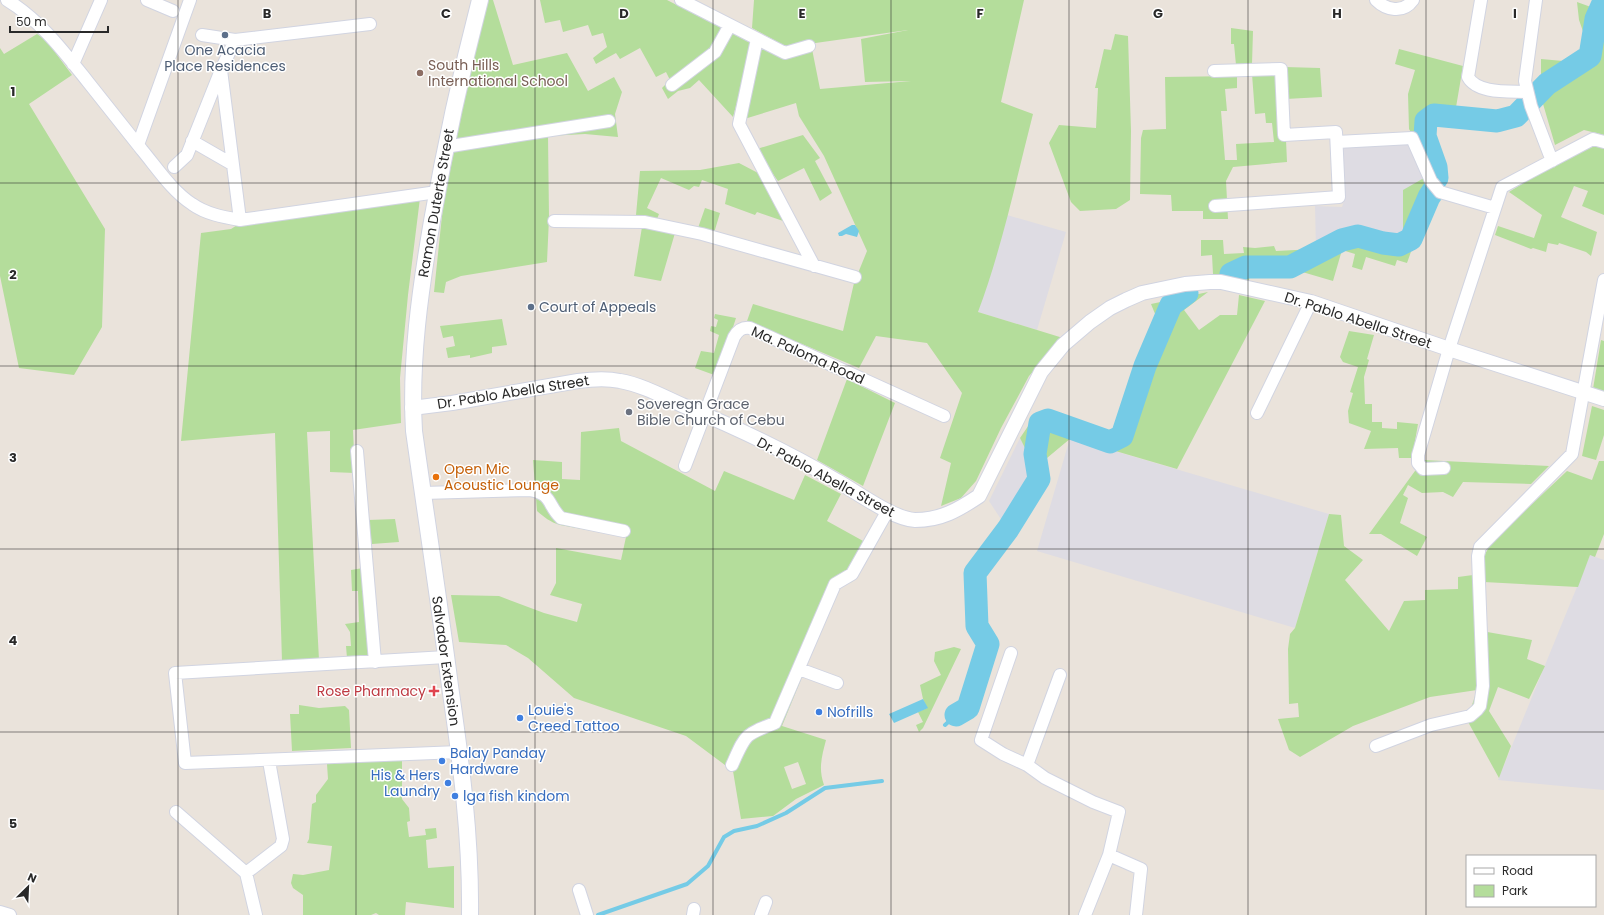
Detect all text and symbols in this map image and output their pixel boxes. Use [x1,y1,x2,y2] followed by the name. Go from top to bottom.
[263,4,272,23] text: B
[441,4,451,23] text: C
[619,4,629,23] text: D
[798,4,806,23] text: E
[976,4,984,23] text: F
[1153,4,1163,23] text: G
[1332,4,1342,23] text: H
[1513,4,1517,23] text: I
[10,8,108,34] scale bar
[16,13,47,30] text: 50 m
[220,30,230,40] marker: One Acacia Place Residences
[164,40,286,76] place label: One Acacia Place Residences
[428,55,568,91] place label: South Hills International School
[415,68,425,78] marker: South Hills International School
[11,82,15,101] text: 1
[413,127,459,279] street label: Ramon Duterte Street
[9,265,17,284] text: 2
[1282,287,1434,353] street label: Dr. Pablo Abella Street
[539,297,656,317] place label: Court of Appeals
[526,302,536,312] marker: Court of Appeals
[748,321,868,389] street label: Ma. Paloma Road
[436,370,590,414] street label: Dr. Pablo Abella Street
[637,394,785,430] place label: Soveregn Grace Bible Church of Cebu
[624,407,634,417] marker: Soveregn Grace Bible Church of Cebu
[753,432,899,522] street label: Dr. Pablo Abella Street
[9,448,17,467] text: 3
[444,459,559,495] place label: Open Mic Acoustic Lounge
[431,472,441,482] marker: Open Mic Acoustic Lounge
[427,595,465,727] street label: Salvador Extension
[9,631,18,650] text: 4
[317,681,426,701] place label: Rose Pharmacy
[429,686,439,696] marker: Rose Pharmacy
[528,700,620,736] place label: Louie's Creed Tattoo
[827,702,873,722] place label: Nofrills
[814,707,824,717] marker: Nofrills
[515,713,525,723] marker: Louie's Creed Tattoo
[450,743,546,779] place label: Balay Panday Hardware
[437,756,447,766] marker: Balay Panday Hardware
[371,765,440,801] place label: His & Hers Laundry
[443,778,453,788] marker: His & Hers Laundry
[463,786,570,806] place label: lga fish kindom
[450,791,460,801] marker: lga fish kindom
[9,814,17,833] text: 5
[1466,855,1596,907] legend
[1502,862,1533,879] text: Road
[8,867,48,907] north arrow
[25,869,39,887] text: N
[1502,882,1529,899] text: Park

